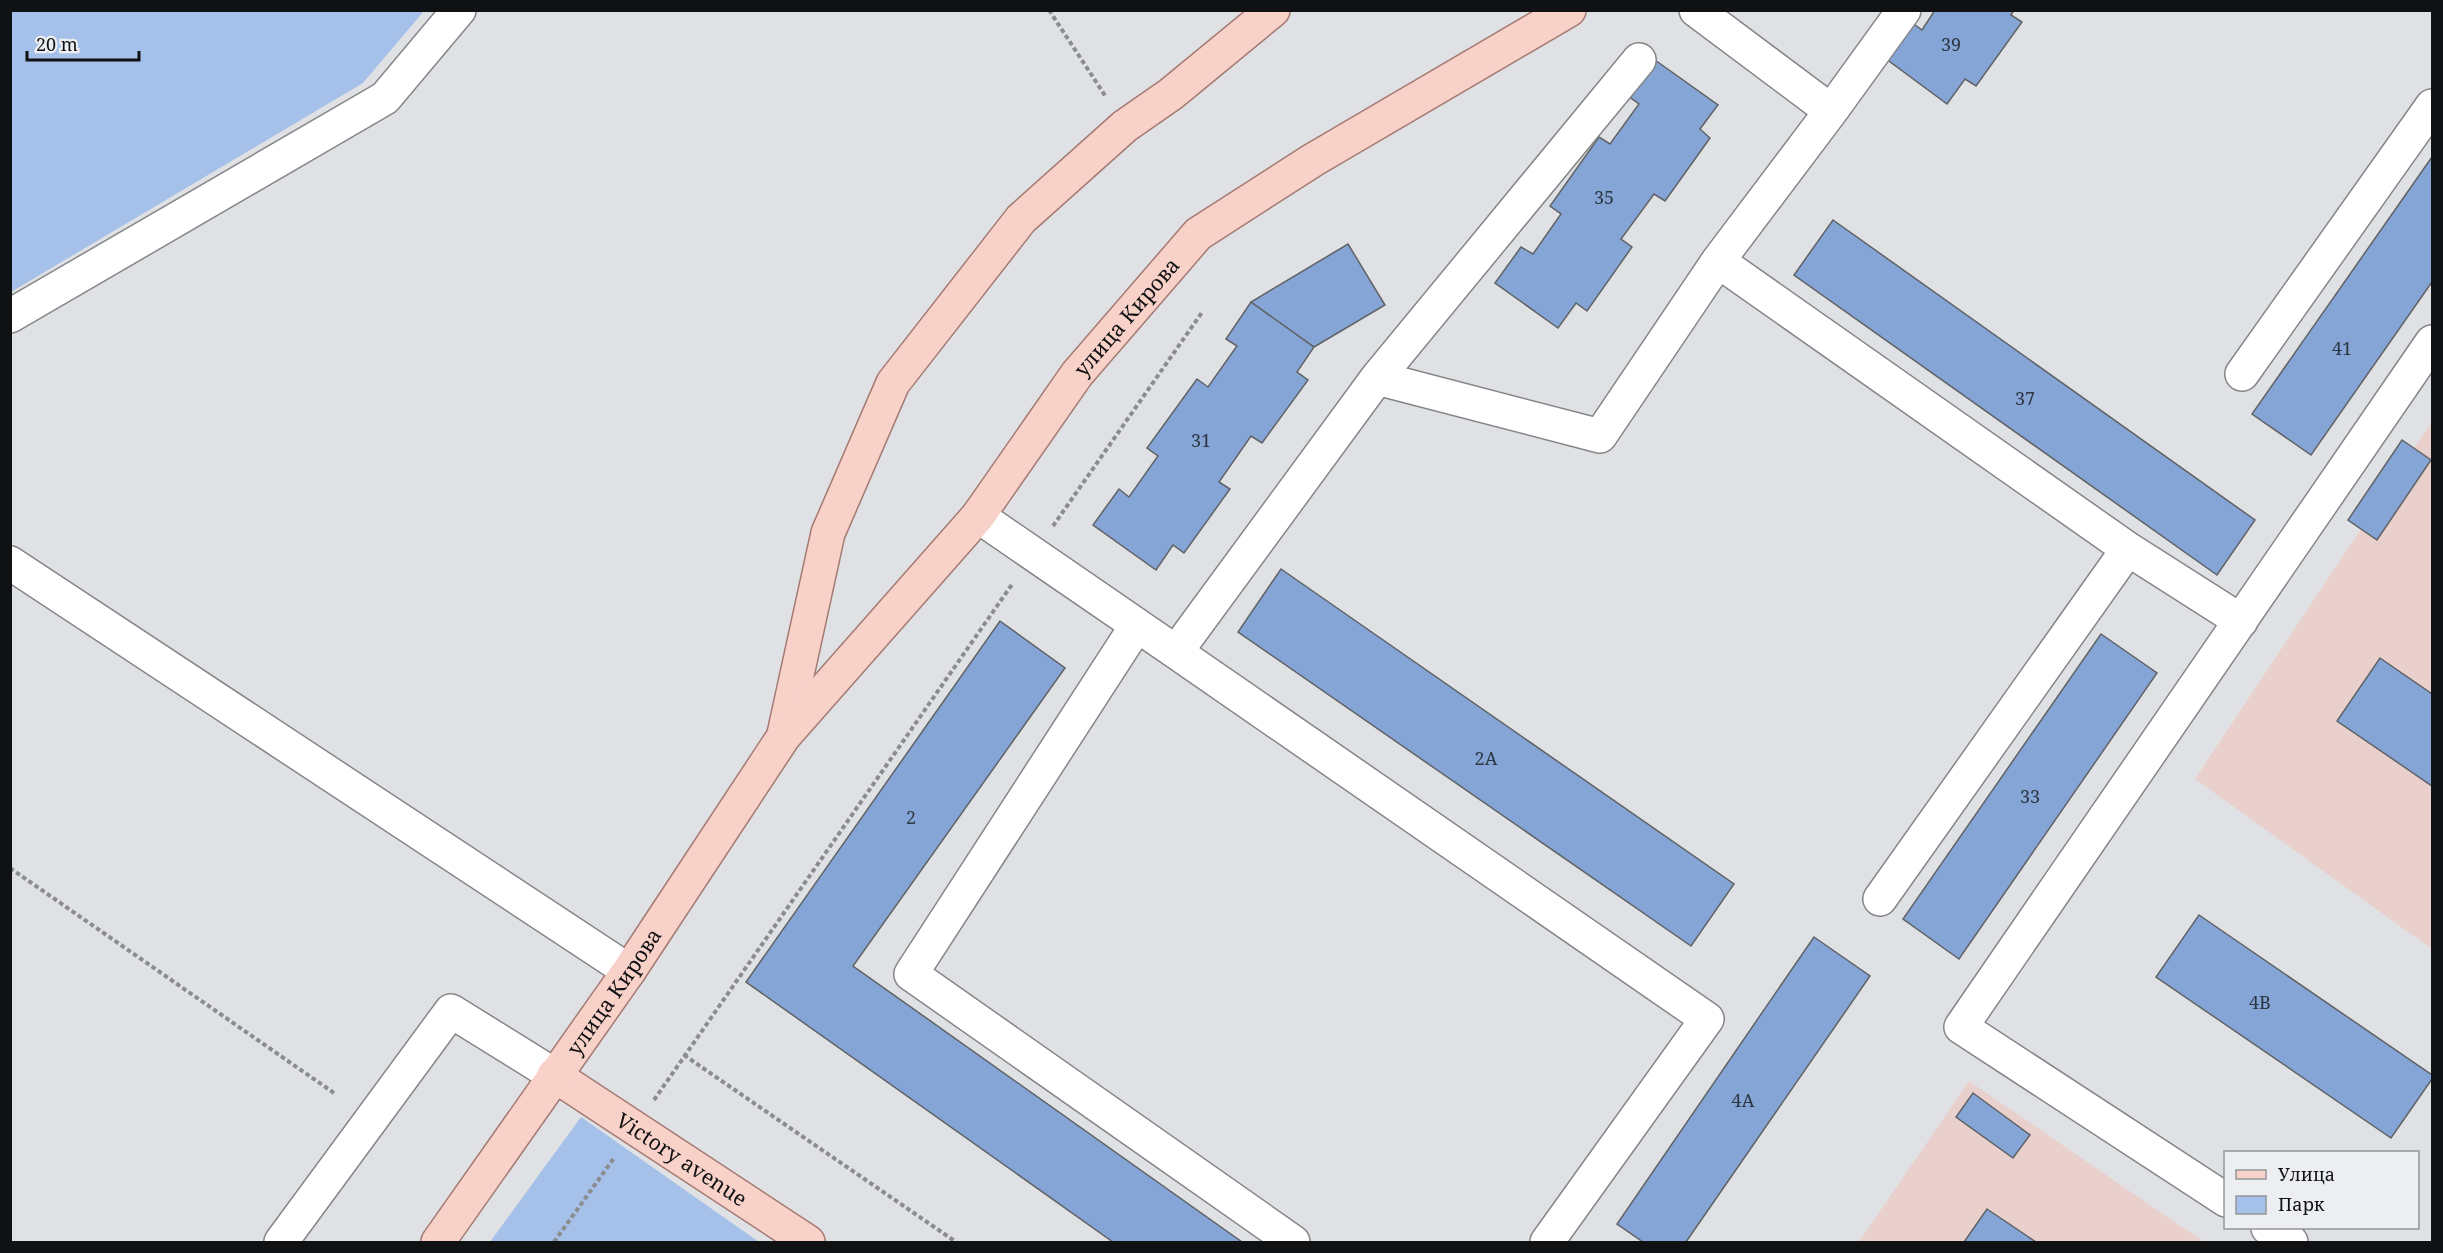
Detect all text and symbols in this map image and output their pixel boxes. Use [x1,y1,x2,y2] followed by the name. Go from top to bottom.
[27,24,140,62] scale bar
[36,32,78,56] text: 20 m
[1941,32,1961,56] house number: 39
[1594,185,1614,209] house number: 35
[1067,252,1186,382] street label: улица Кирова
[2332,336,2352,360] house number: 41
[2015,386,2035,410] house number: 37
[1191,428,1211,452] house number: 31
[1475,746,1498,770] house number: 2А
[2020,784,2040,808] house number: 33
[906,805,916,829] house number: 2
[560,923,667,1061] street label: улица Кирова
[2249,990,2271,1014] house number: 4В
[1732,1088,1755,1112] house number: 4А
[611,1106,753,1212] street label: Victory avenue
[2224,1151,2419,1229] legend
[2278,1162,2335,1186] text: Улица
[2278,1192,2325,1216] text: Парк

